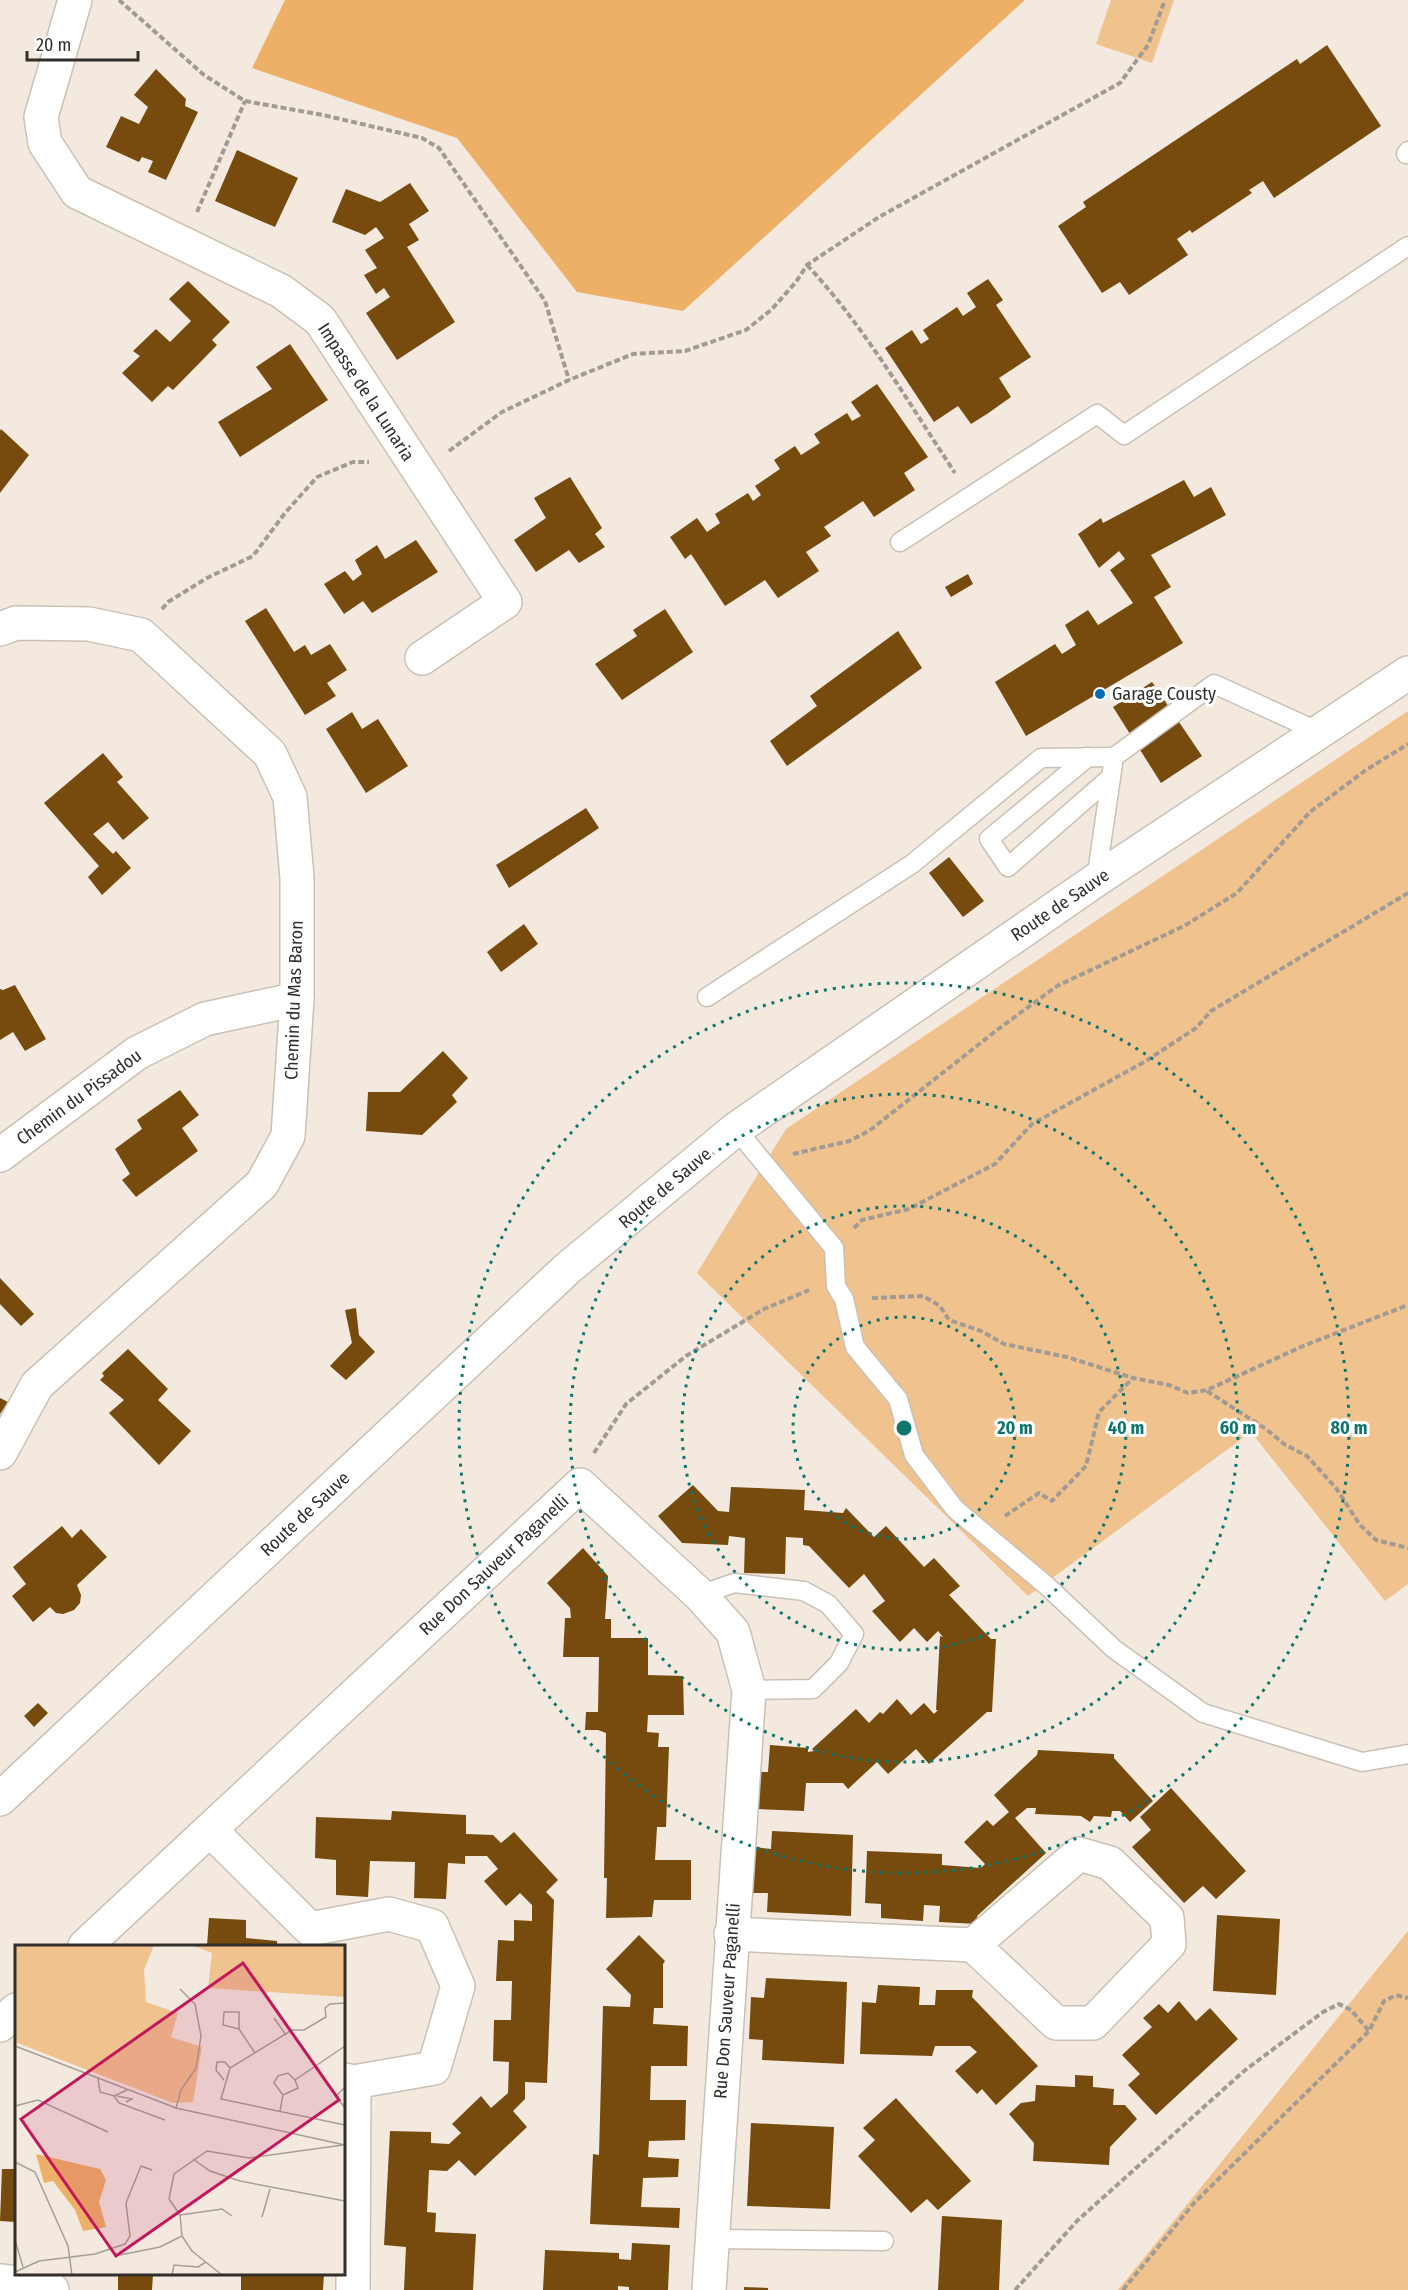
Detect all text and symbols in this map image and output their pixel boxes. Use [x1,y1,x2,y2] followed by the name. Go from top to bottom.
[27,24,138,62] scale bar
[36,34,71,56] text: 20 m
[313,319,419,465] street label: Impasse de la Lunaria
[1112,683,1216,705] place label: Garage Cousty
[1093,687,1107,701] marker: Garage Cousty
[1007,864,1113,946] street label: Route de Sauve
[280,920,308,1080] street label: Chemin du Mas Baron
[12,1044,146,1150] street label: Chemin du Pissadou
[614,1143,716,1233] street label: Route de Sauve
[996,1417,1033,1439] text: 20 m
[1108,1417,1144,1439] text: 40 m
[1220,1417,1256,1439] text: 60 m
[1331,1417,1367,1439] text: 80 m
[894,1418,914,1438] centre of rings
[256,1467,354,1561] street label: Route de Sauve
[415,1490,573,1640] street label: Rue Don Sauveur Paganelli
[709,1902,745,2100] street label: Rue Don Sauveur Paganelli
[15,1945,345,2275] inset map

